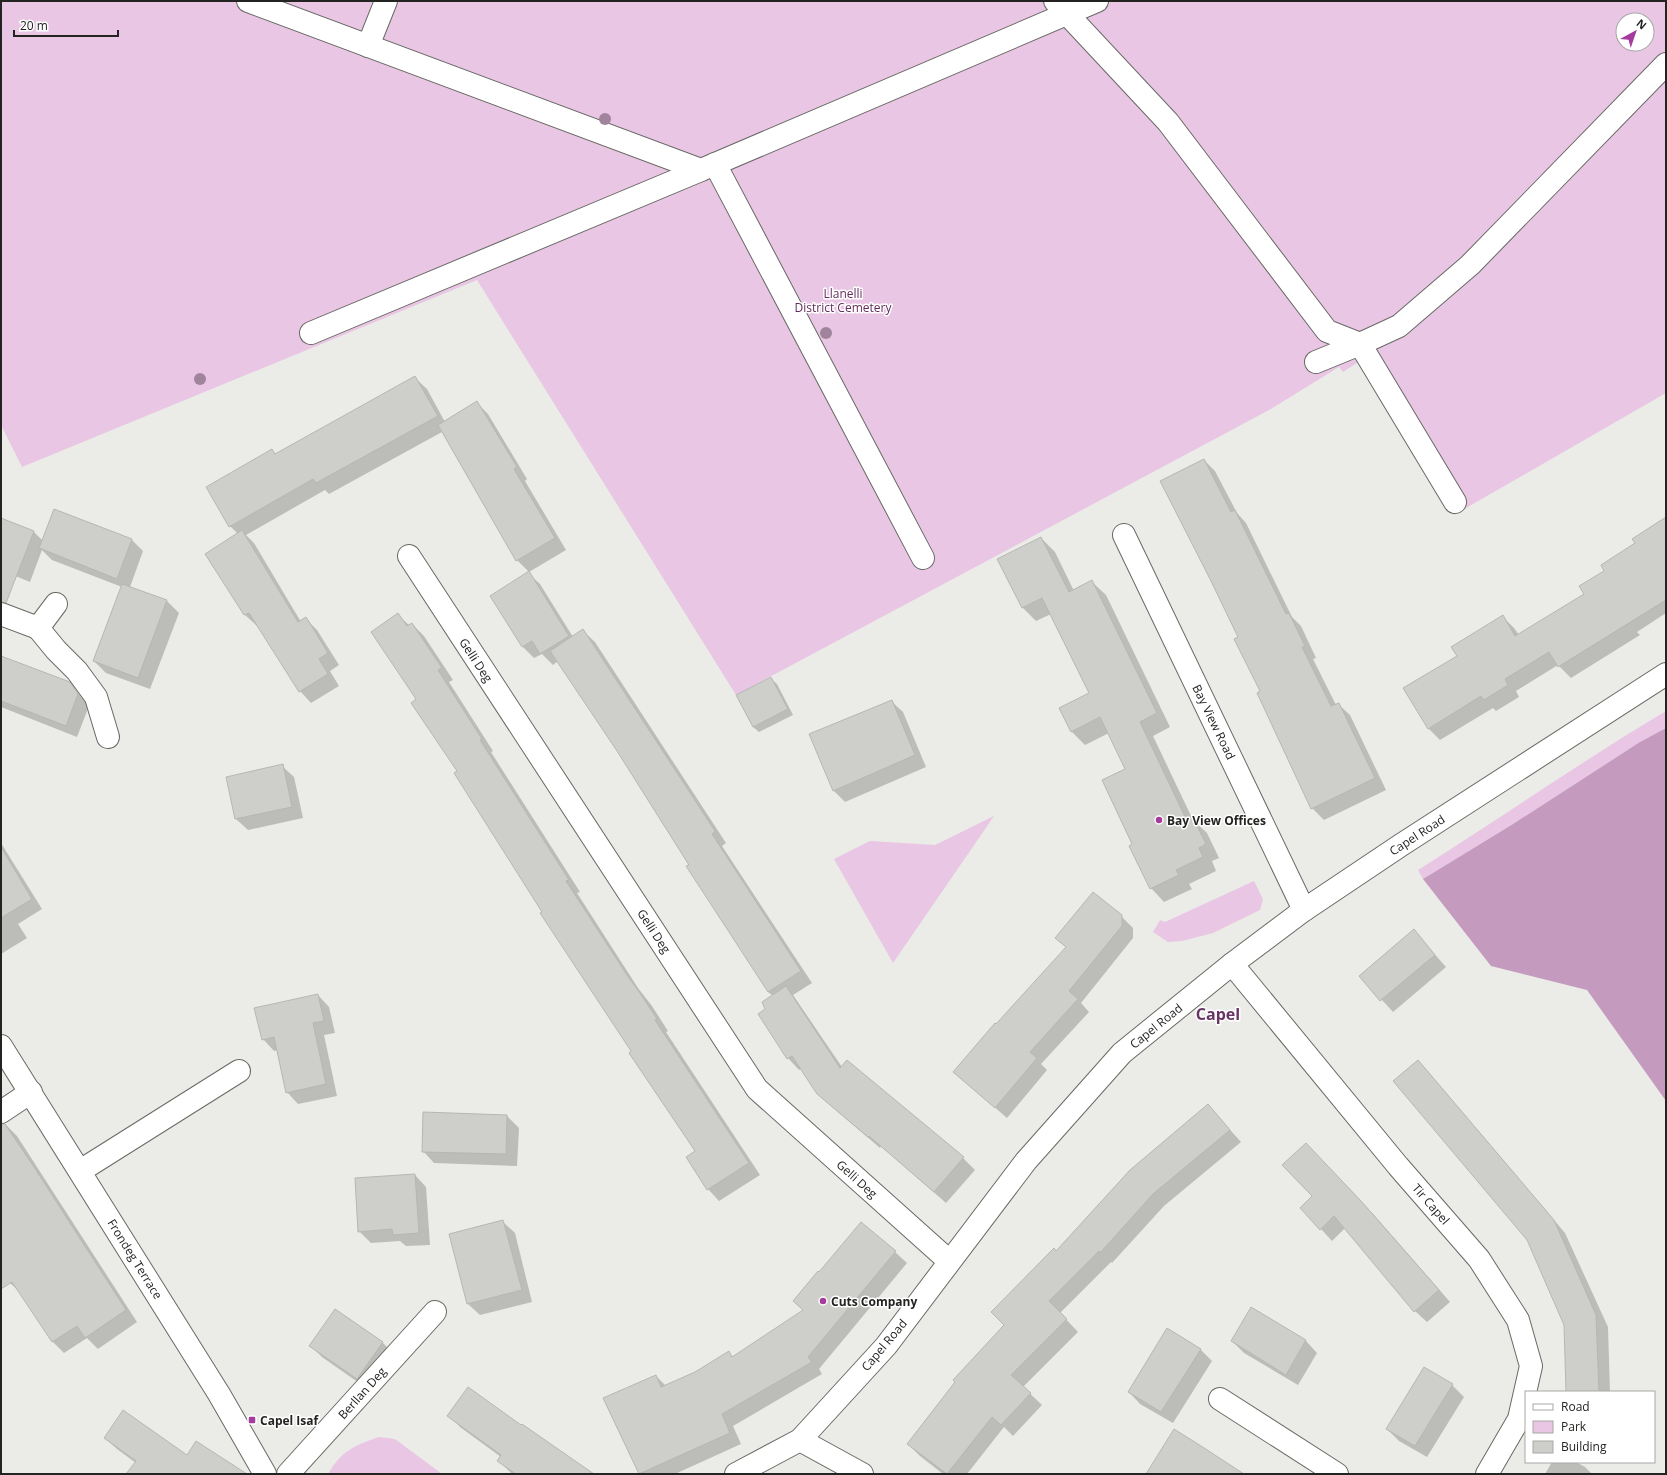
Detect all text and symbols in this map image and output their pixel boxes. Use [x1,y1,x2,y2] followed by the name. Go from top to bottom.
[14,12,118,38] scale bar
[1615,12,1655,52] north arrow
[1633,15,1650,33] text: N
[20,17,48,34] text: 20 m
[795,285,892,316] park label: Llanelli District Cemetery
[455,635,497,686] street label: Gelli Deg
[1188,682,1240,762] street label: Bay View Road
[1386,811,1448,859] street label: Capel Road
[1167,812,1266,829] place label: Bay View Offices
[1154,815,1164,825] marker: Bay View Offices
[633,906,675,957] street label: Gelli Deg
[1126,1000,1186,1052] street label: Capel Road
[1196,1003,1240,1025] district label: Capel
[833,1156,881,1202] street label: Gelli Deg
[1409,1180,1453,1228] street label: Tir Capel
[103,1216,167,1303] street label: Frondeg Terrace
[831,1293,917,1310] place label: Cuts Company
[818,1296,828,1306] marker: Cuts Company
[857,1315,911,1375] street label: Capel Road
[334,1363,390,1423] street label: Berllan Deg
[1525,1391,1655,1463] legend
[1561,1398,1590,1415] text: Road
[260,1412,320,1429] place label: Capel Isaf
[247,1415,257,1425] marker: Capel Isaf
[1561,1418,1587,1435] text: Park
[1561,1438,1607,1455] text: Building

